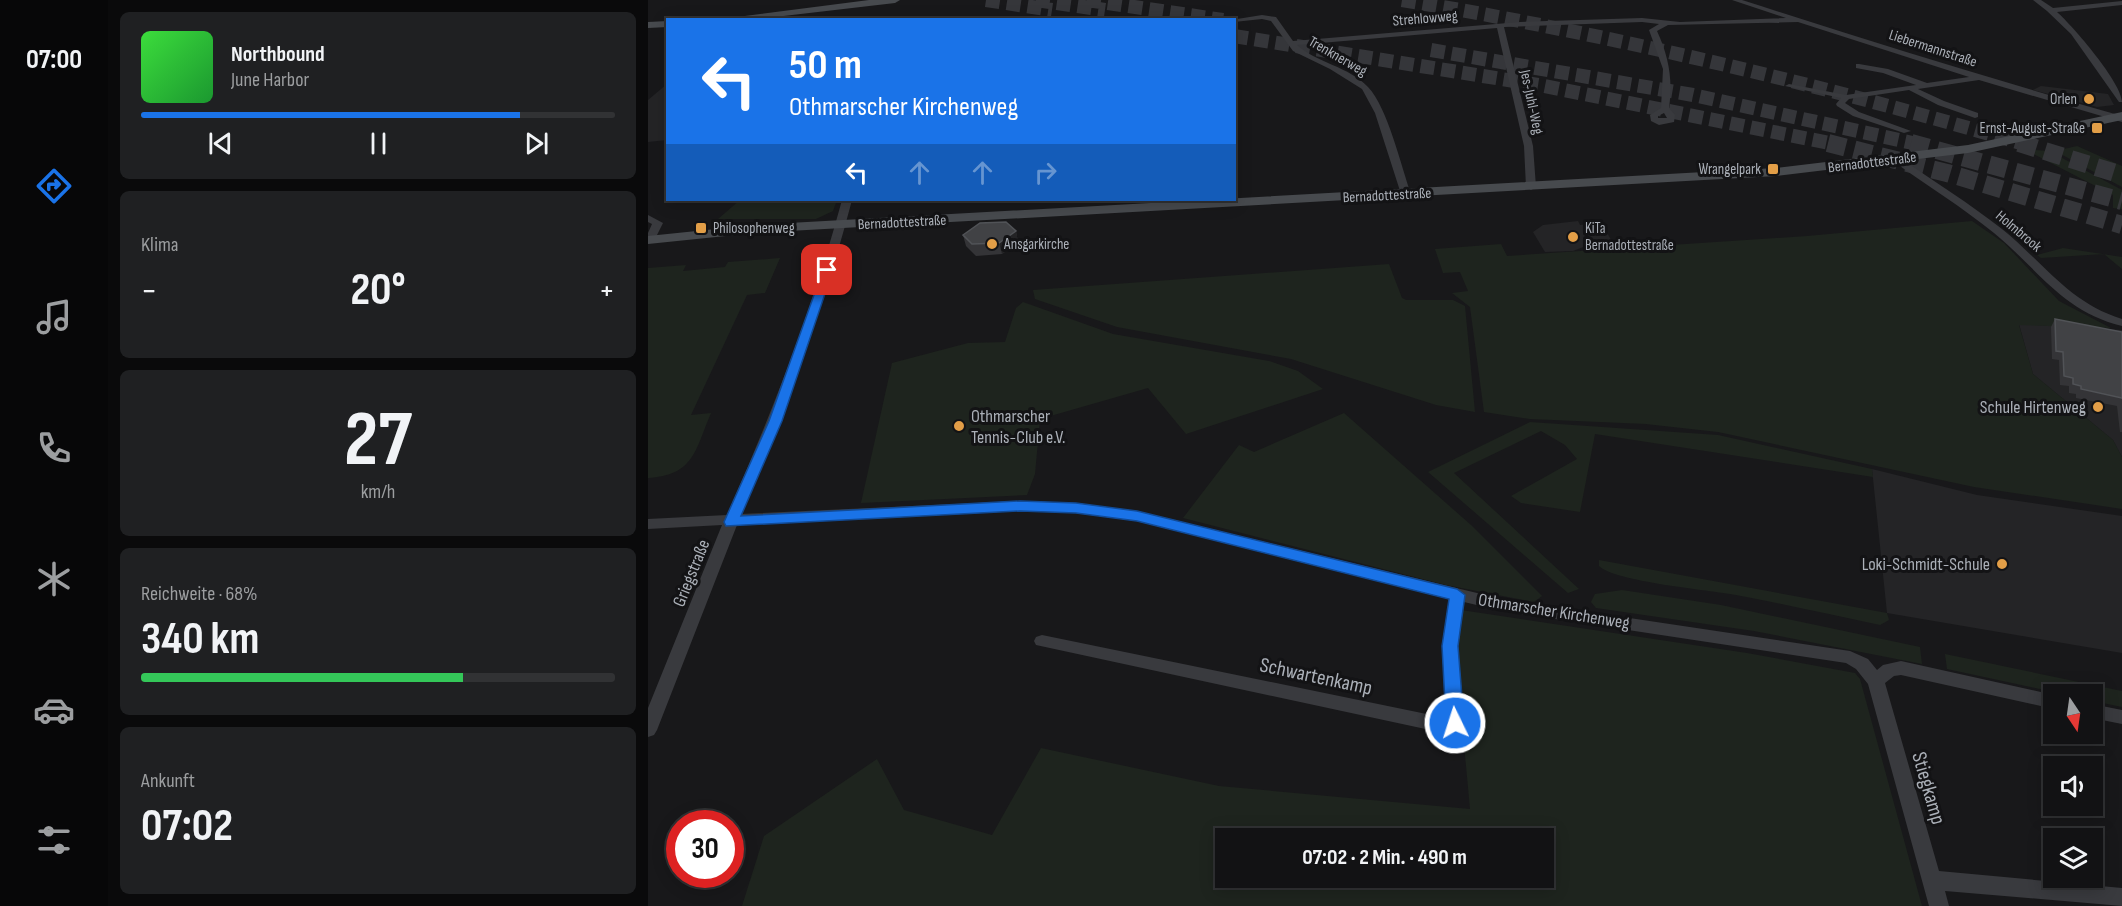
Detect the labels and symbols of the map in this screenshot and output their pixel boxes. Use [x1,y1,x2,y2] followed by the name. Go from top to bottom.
[1392,6,1458,31] street label: Strehlowweg
[1886,25,1979,72] street label: Liebermannstraße
[1305,32,1370,81] street label: Trenknerweg
[1515,67,1548,136] street label: Jes-Juhl-Weg
[2050,90,2077,109] place label: Orlen
[2082,92,2096,106] marker: Orlen
[1979,119,2085,138] place label: Ernst-August-Straße
[2090,121,2104,135] marker: Ernst-August-Straße
[1827,148,1917,177] street label: Bernadottestraße
[1698,160,1761,179] place label: Wrangelpark
[1766,162,1780,176] marker: Wrangelpark
[1342,184,1432,207] street label: Bernadottestraße
[1992,207,2046,256] street label: Holmbrook
[857,211,947,234] street label: Bernadottestraße
[713,219,795,238] place label: Philosophenweg
[1585,219,1674,255] place label: KiTa Bernadottestraße
[694,221,708,235] marker: Philosophenweg
[1566,230,1580,244] marker: KiTa Bernadottestraße
[1003,235,1069,254] place label: Ansgarkirche
[985,237,999,251] marker: Ansgarkirche
[801,244,852,295] pin
[1980,397,2086,418] place label: Schule Hirtenweg
[2091,400,2105,414] marker: Schule Hirtenweg
[971,406,1065,448] place label: Othmarscher Tennis-Club e.V.
[952,419,966,433] marker: Othmarscher Tennis-Club e.V.
[669,537,714,610] street label: Griegstraße
[1862,554,1990,575] place label: Loki-Schmidt-Schule
[1995,557,2009,571] marker: Loki-Schmidt-Schule
[1477,589,1631,634] street label: Othmarscher Kirchenweg
[1257,652,1374,701] street label: Schwartenkamp
[2043,684,2103,744] north arrow
[1423,691,1487,755] position arrow
[1906,749,1951,827] street label: Stiegkamp
[666,810,744,888] speed limit sign: 30

